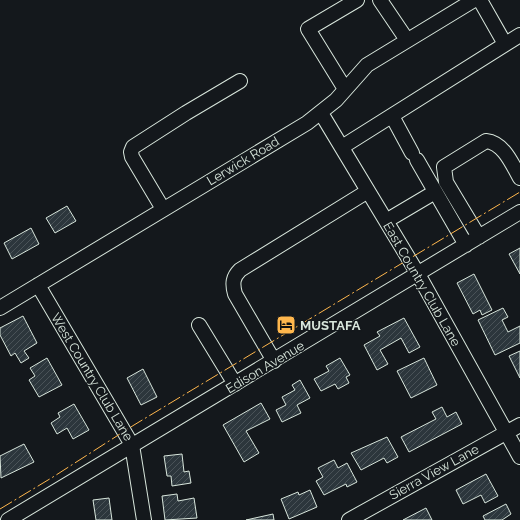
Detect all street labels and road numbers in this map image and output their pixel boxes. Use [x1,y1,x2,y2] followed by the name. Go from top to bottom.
[204,134,282,188] street label: Lerwick Road
[380,219,464,349] street label: East Country Club Lane
[48,310,136,444] street label: West Country Club Lane
[223,338,307,396] street label: Edison Avenue
[387,441,482,503] street label: Sierra View Lane

